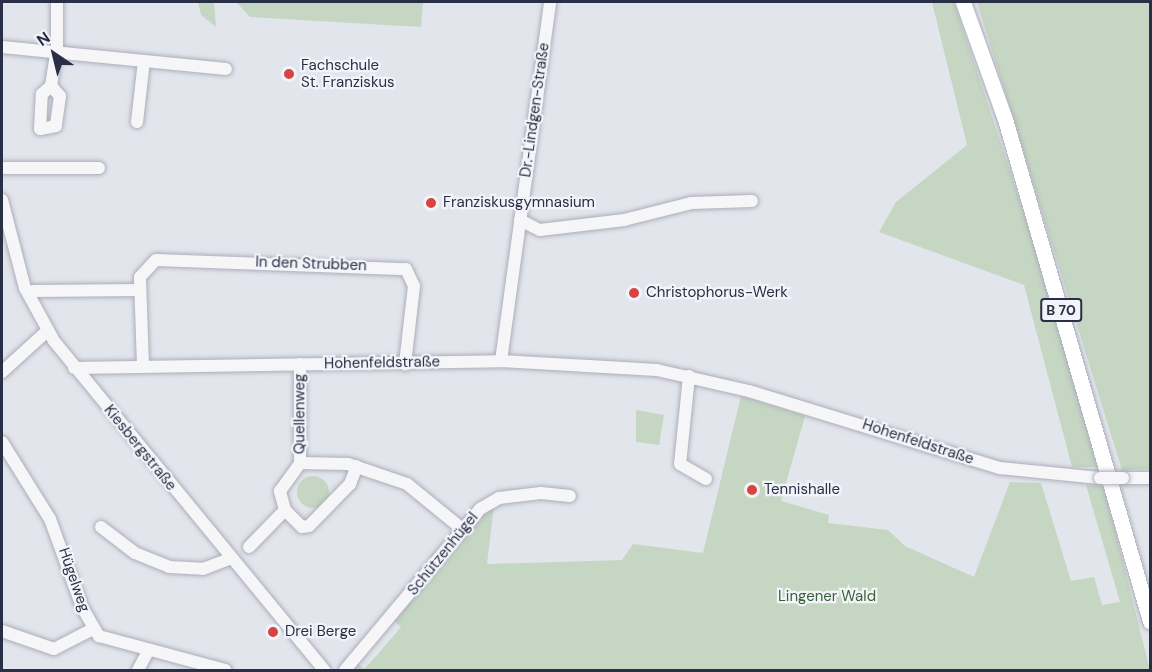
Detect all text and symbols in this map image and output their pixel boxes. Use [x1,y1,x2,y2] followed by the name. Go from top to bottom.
[24,24,84,84] north arrow
[33,27,54,51] text: N
[517,42,553,178] street label: Dr.-Lindgen-Straße
[301,56,395,91] place label: Fachschule St. Franziskus
[282,67,296,81] marker: Fachschule St. Franziskus
[443,194,595,212] place label: Franziskusgymnasium
[424,196,438,210] marker: Franziskusgymnasium
[255,253,367,275] street label: In den Strubben
[646,284,788,302] place label: Christophorus-Werk
[627,286,641,300] marker: Christophorus-Werk
[1040,299,1082,321] road number: B 70
[324,353,440,373] street label: Hohenfeldstraße
[291,374,309,454] street label: Quellenweg
[100,402,180,494] street label: Kiesbergstraße
[860,416,976,468] street label: Hohenfeldstraße
[764,481,840,499] place label: Tennishalle
[745,483,759,497] marker: Tennishalle
[404,509,482,599] street label: Schützenhügel
[55,546,93,614] street label: Hügelweg
[778,588,876,606] park label: Lingener Wald
[285,623,356,641] place label: Drei Berge
[266,625,280,639] marker: Drei Berge

